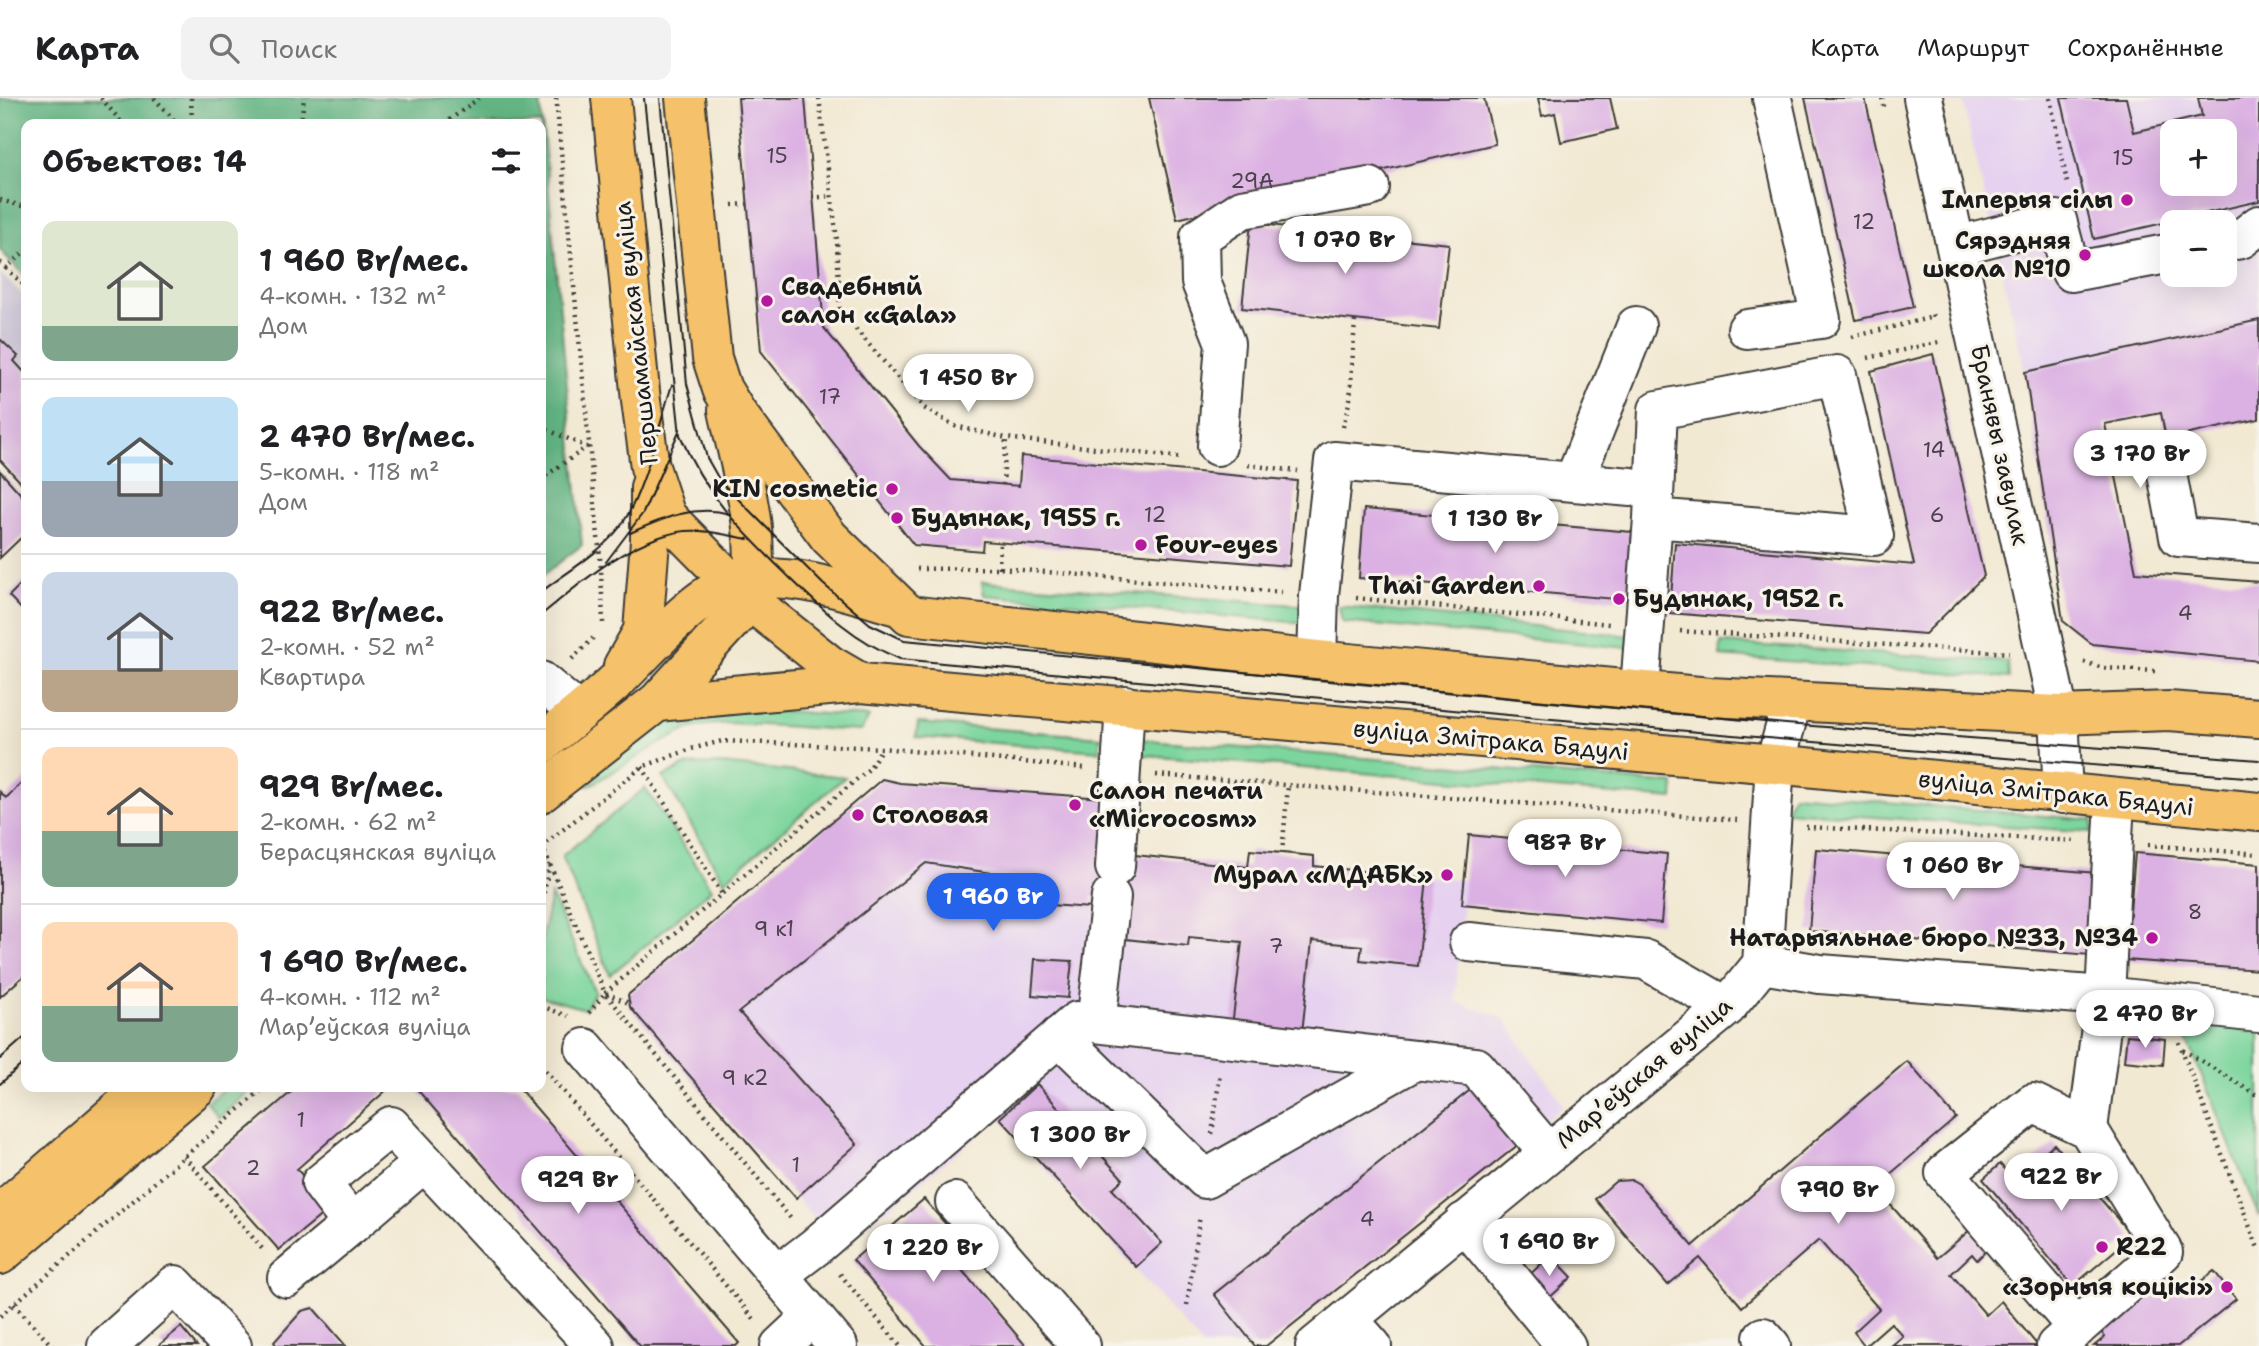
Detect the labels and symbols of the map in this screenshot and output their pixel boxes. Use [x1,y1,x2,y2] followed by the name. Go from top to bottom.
[766,142,788,170] house number: 15
[2112,144,2134,172] house number: 15
[1230,167,1274,195] house number: 29А
[1941,184,2113,216] place label: Імперыя сілы
[2119,192,2135,208] marker: Імперыя сілы
[606,200,666,466] street label: Першамайская вуліца
[1853,208,1875,236] house number: 12
[1273,216,1417,276] pin: 1 070 Br
[1922,225,2071,285] place label: Сярэдняя школа №10
[2077,247,2093,263] marker: Сярэдняя школа №10
[781,271,957,331] place label: Свадебный салон «Gala»
[759,293,775,309] marker: Свадебный салон «Gala»
[1963,342,2037,549] street label: Бранявы завулак
[896,354,1040,414] pin: 1 450 Br
[819,383,841,411] house number: 17
[2068,430,2212,490] pin: 3 170 Br
[1923,436,1945,464] house number: 14
[712,473,878,505] place label: KIN cosmetic
[884,481,900,497] marker: KIN cosmetic
[1423,496,1567,555] pin: 1 130 Br
[1144,501,1166,529] house number: 12
[1930,501,1944,529] house number: 6
[911,502,1121,534] place label: Будынак, 1955 г.
[889,510,905,526] marker: Будынак, 1955 г.
[1155,529,1278,561] place label: Four-eyes
[1133,537,1149,553] marker: Four-eyes
[1368,570,1525,602] place label: Thai Garden
[1531,578,1547,594] marker: Thai Garden
[1633,583,1844,615] place label: Будынак, 1952 г.
[1611,591,1627,607] marker: Будынак, 1952 г.
[2178,599,2192,627] house number: 4
[1352,712,1630,768] street label: вуліца Змітрака Бядулі
[1917,763,2195,823] street label: вуліца Змітрака Бядулі
[1089,775,1263,835] place label: Салон печати «Microcosm»
[1067,797,1083,813] marker: Салон печати «Microcosm»
[872,799,989,831] place label: Столовая
[850,807,866,823] marker: Столовая
[1508,820,1622,879] pin: 987 Br
[1881,842,2025,902] pin: 1 060 Br
[1213,859,1433,891] place label: Мурал «МДАБК»
[1439,867,1455,883] marker: Мурал «МДАБК»
[921,874,1065,933] pin: 1 960 Br
[2188,898,2202,926] house number: 8
[754,915,794,943] house number: 9 к1
[1729,922,2138,954] place label: Натарыяльнае бюро №33, №34
[2144,930,2160,946] marker: Натарыяльнае бюро №33, №34
[1269,932,1283,960] house number: 7
[1549,990,1739,1156] street label: Марʼеўская вуліца
[2073,990,2217,1050] pin: 2 470 Br
[721,1064,769,1092] house number: 9 к2
[297,1106,305,1134] house number: 1
[1008,1112,1152,1171] pin: 1 300 Br
[792,1151,800,1179] house number: 1
[246,1154,260,1182] house number: 2
[2004,1154,2118,1213] pin: 922 Br
[521,1156,635,1216] pin: 929 Br
[1781,1166,1895,1226] pin: 790 Br
[1360,1205,1374,1233] house number: 4
[1477,1218,1621,1278] pin: 1 690 Br
[861,1224,1005,1284] pin: 1 220 Br
[2116,1231,2167,1263] place label: R22
[2094,1239,2110,1255] marker: R22
[2003,1271,2213,1303] place label: «Зорныя коцікі»
[2219,1279,2235,1295] marker: «Зорныя коцікі»

